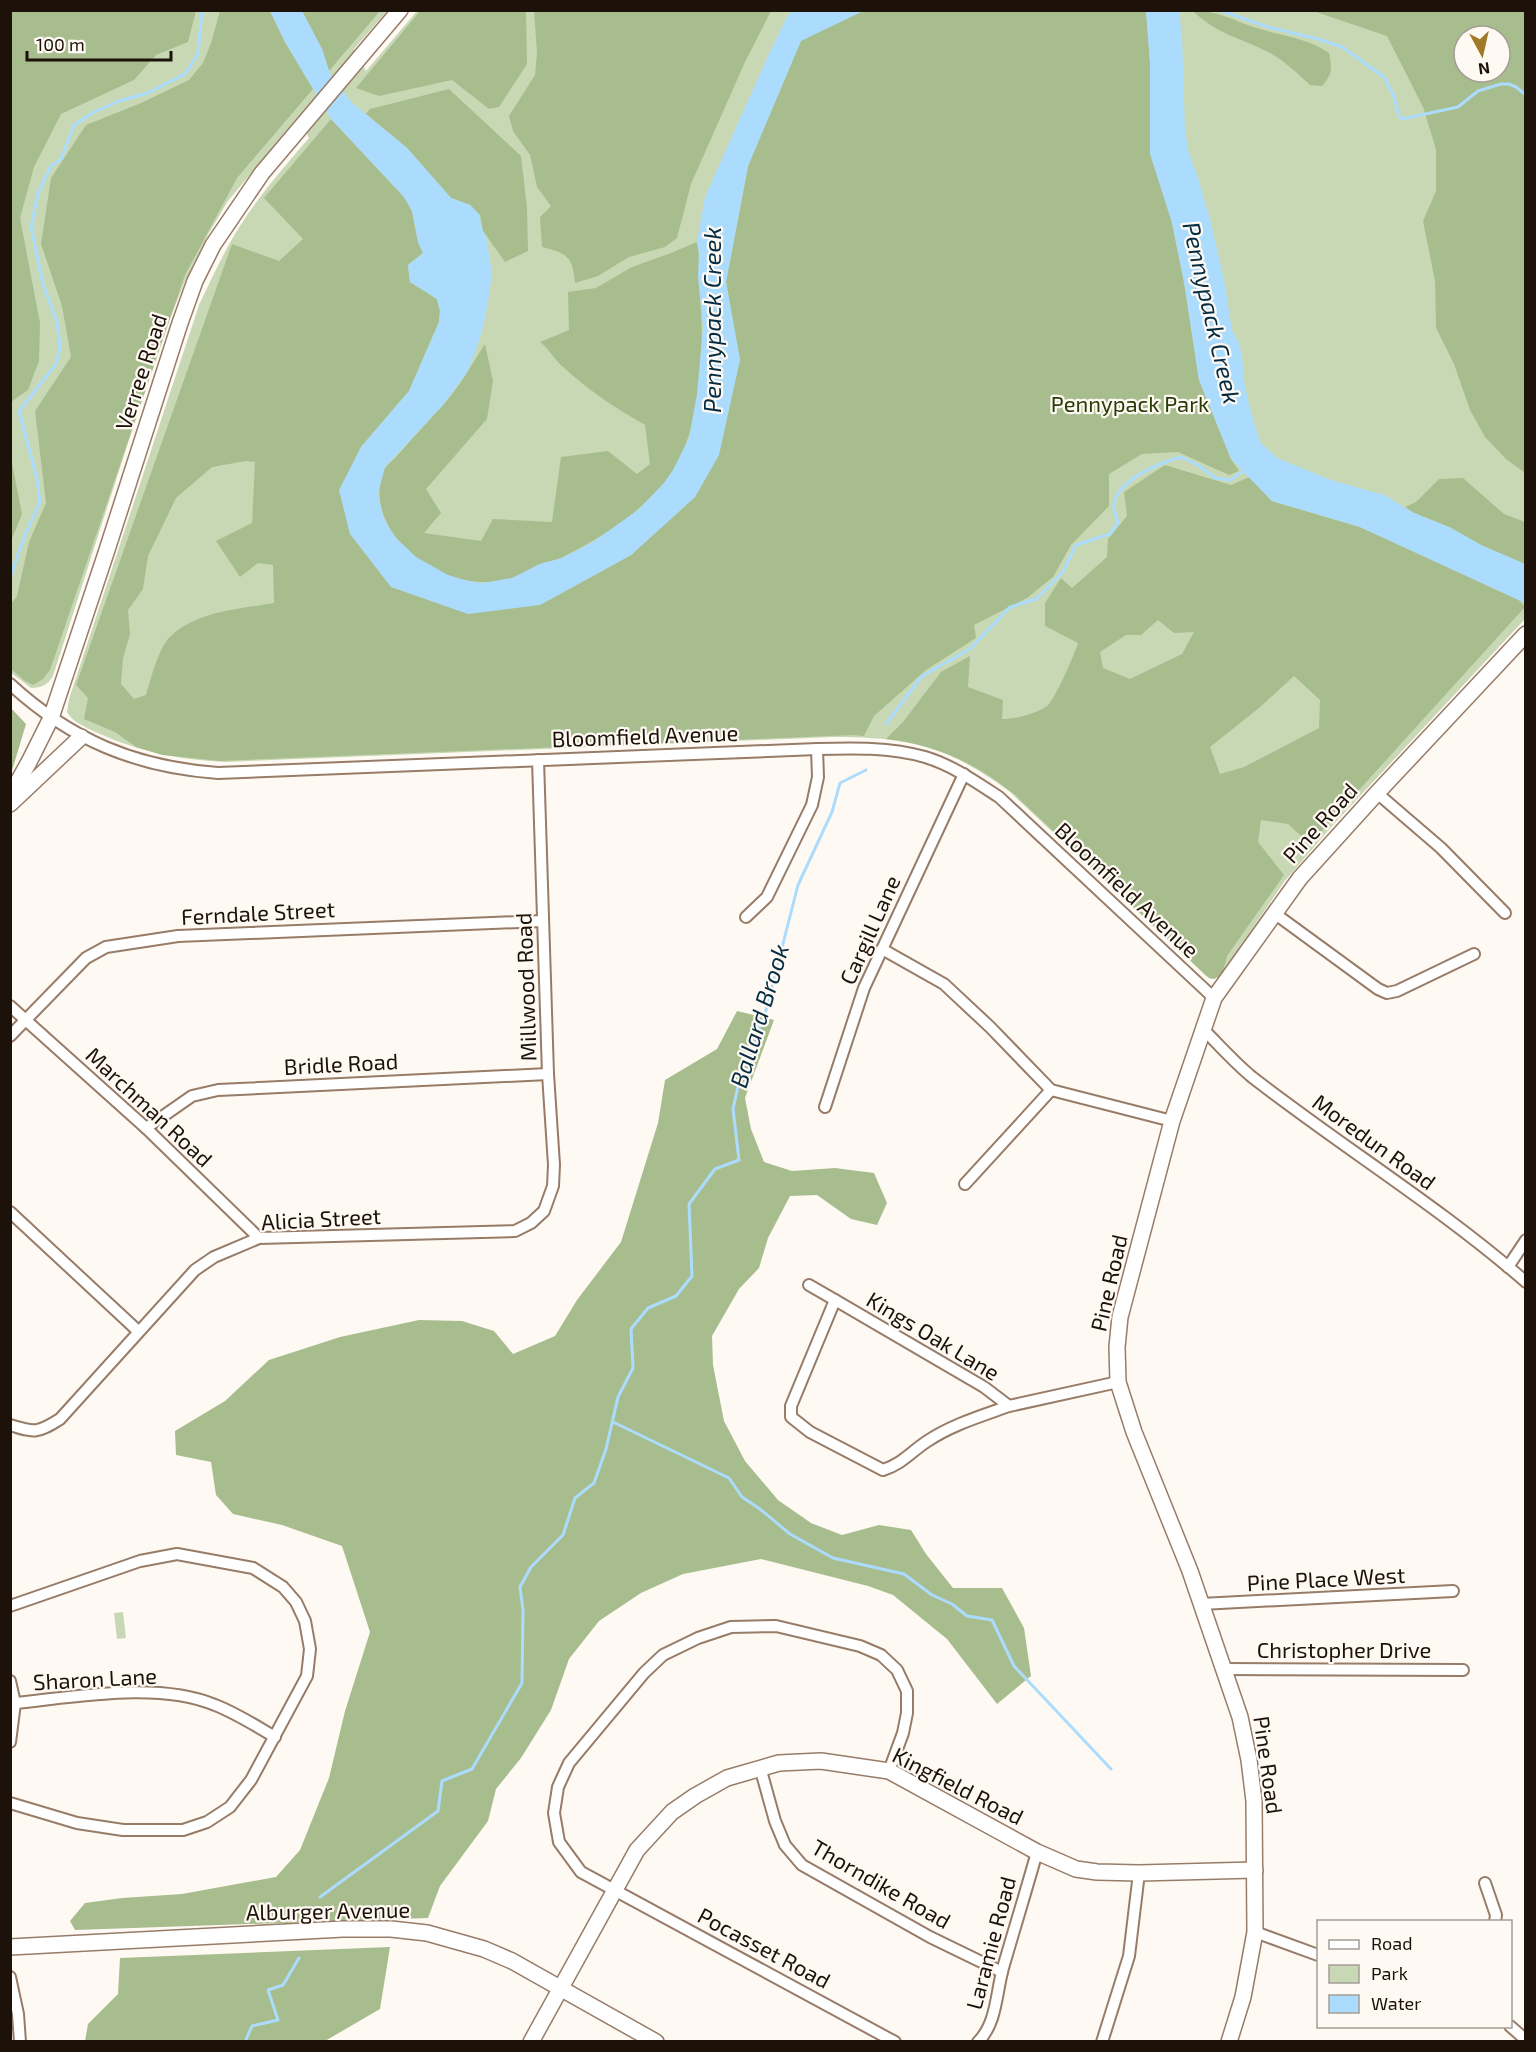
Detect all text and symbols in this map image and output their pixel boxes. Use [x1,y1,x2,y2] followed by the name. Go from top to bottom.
[27,24,171,62] scale bar
[1452,24,1512,84] north arrow
[36,33,85,55] text: 100 m
[1477,59,1491,80] text: N
[1177,219,1247,406] water label: Pennypack Creek
[697,227,726,413] water label: Pennypack Creek
[109,310,171,433] street label: Verree Road
[1051,390,1209,416] park label: Pennypack Park
[551,719,739,751] street label: Bloomfield Avenue
[1277,777,1362,868] street label: Pine Road
[1050,816,1205,962] street label: Bloomfield Avenue
[834,871,905,988] street label: Cargill Lane
[180,895,336,929] street label: Ferndale Street
[509,912,541,1062] street label: Millwood Road
[723,940,794,1091] water label: Ballard Brook
[81,1041,218,1171] street label: Marchman Road
[283,1047,399,1079] street label: Bridle Road
[1308,1088,1441,1195] street label: Moredun Road
[260,1202,382,1234] street label: Alicia Street
[1084,1232,1132,1334] street label: Pine Road
[862,1285,1005,1385] street label: Kings Oak Lane
[1246,1561,1406,1595] street label: Pine Place West
[1257,1636,1431,1662] street label: Christopher Drive
[32,1662,157,1694] street label: Sharon Lane
[1249,1714,1289,1815] street label: Pine Road
[889,1741,1028,1829] street label: Kingfield Road
[807,1833,956,1933] street label: Thorndike Road
[960,1873,1020,2012] street label: Laramie Road
[246,1896,410,1924] street label: Alburger Avenue
[694,1901,835,1993] street label: Pocasset Road
[1317,1920,1512,2028] legend
[1371,1932,1412,1954] text: Road
[1371,1962,1408,1984] text: Park
[1371,1992,1421,2014] text: Water

